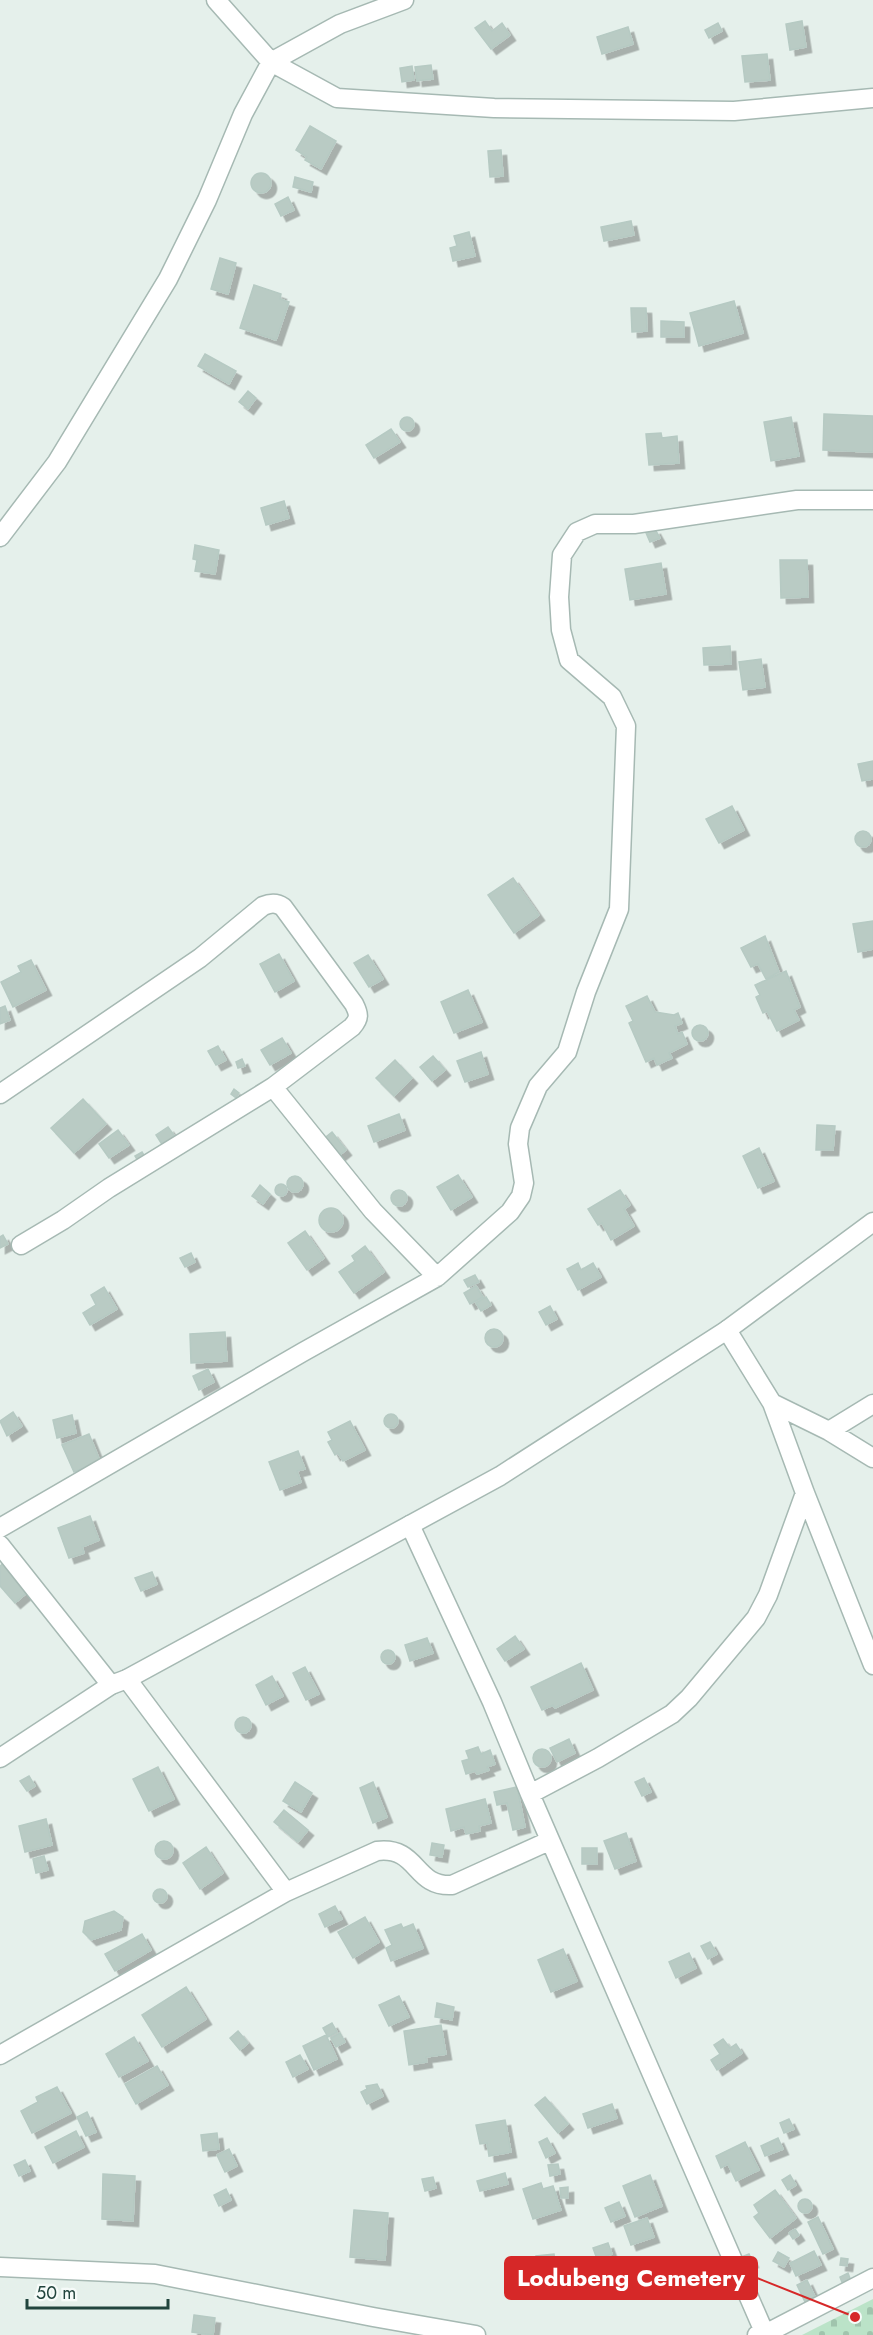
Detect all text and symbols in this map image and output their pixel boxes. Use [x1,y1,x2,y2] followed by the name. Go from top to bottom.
[505,2257,757,2299] callout: Lodubeng Cemetery
[517,2260,746,2295] text: Lodubeng Cemetery
[27,2272,168,2310] scale bar
[36,2280,76,2306] text: 50 m

